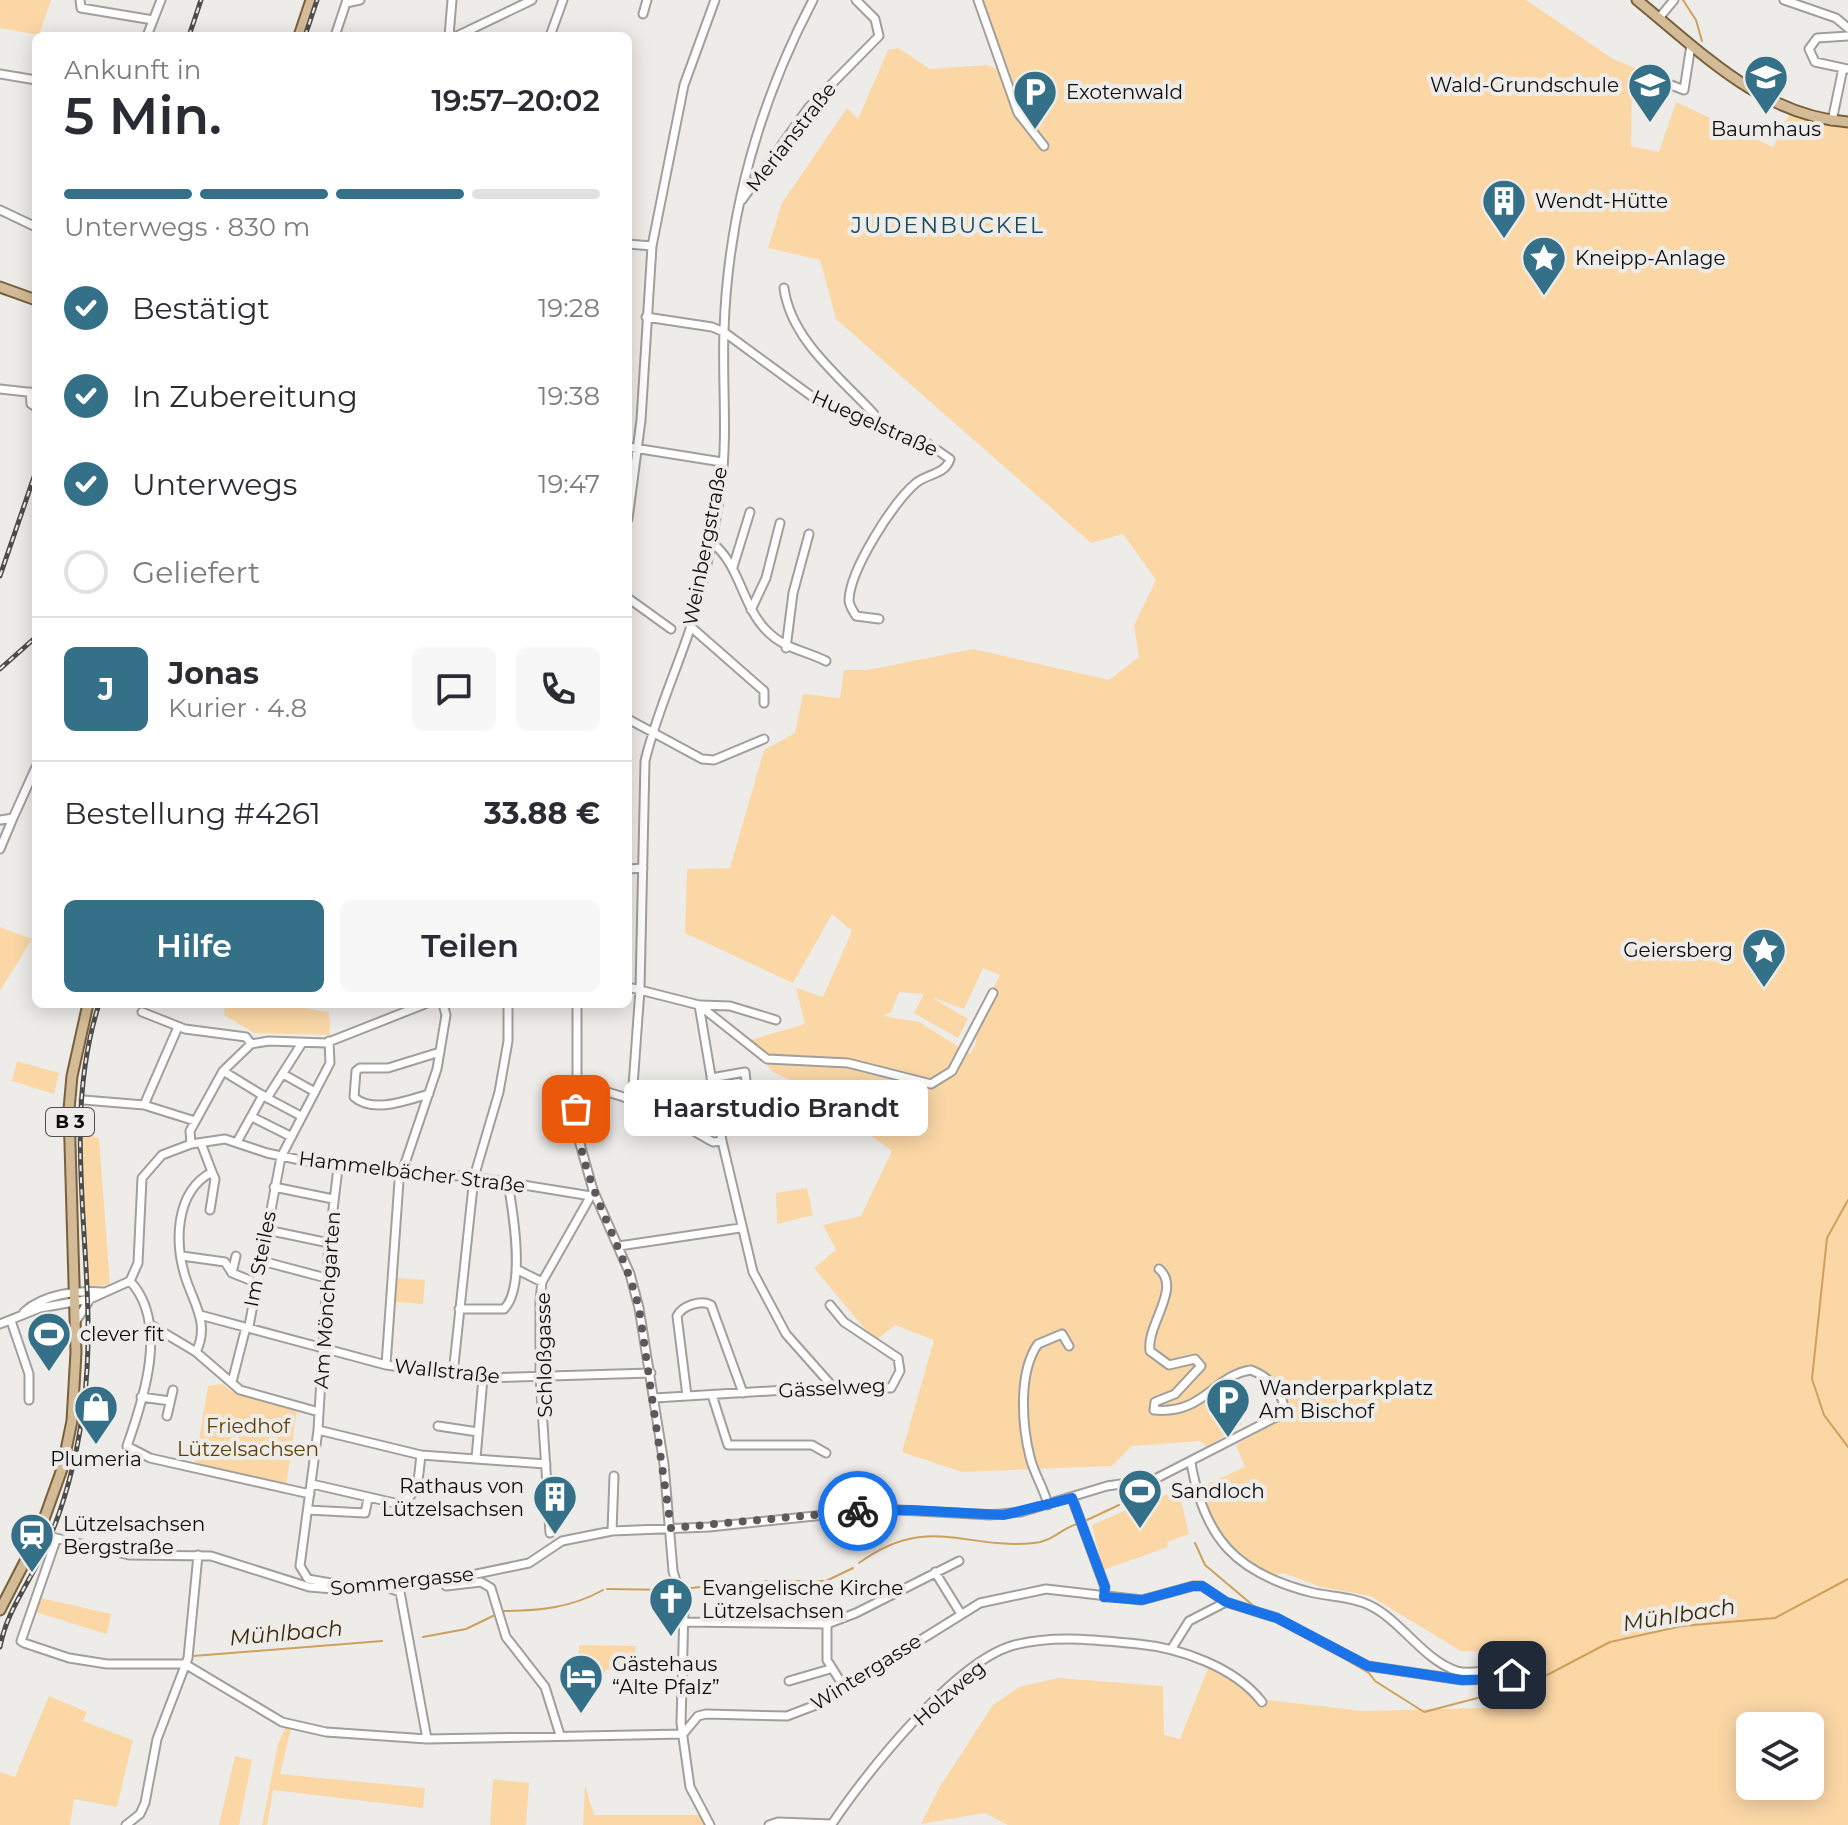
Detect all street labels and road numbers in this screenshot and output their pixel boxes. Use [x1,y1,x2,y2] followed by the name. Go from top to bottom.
[741,78,841,196] street label: Merianstraße
[808,385,942,461] street label: Huegelstraße
[678,464,732,628] street label: Weinbergstraße
[46,1108,94,1136] road number: B 3
[297,1146,527,1198] street label: Hammelbächer Straße
[239,1209,281,1309] street label: Im Steiles
[309,1211,345,1389] street label: Am Mönchgarten
[531,1292,557,1418] street label: Schloßgasse
[393,1354,501,1388] street label: Wallstraße
[778,1373,886,1403] street label: Gässelweg
[329,1562,475,1600] street label: Sommergasse
[806,1629,926,1715] street label: Wintergasse
[908,1655,990,1731] street label: Holzweg

